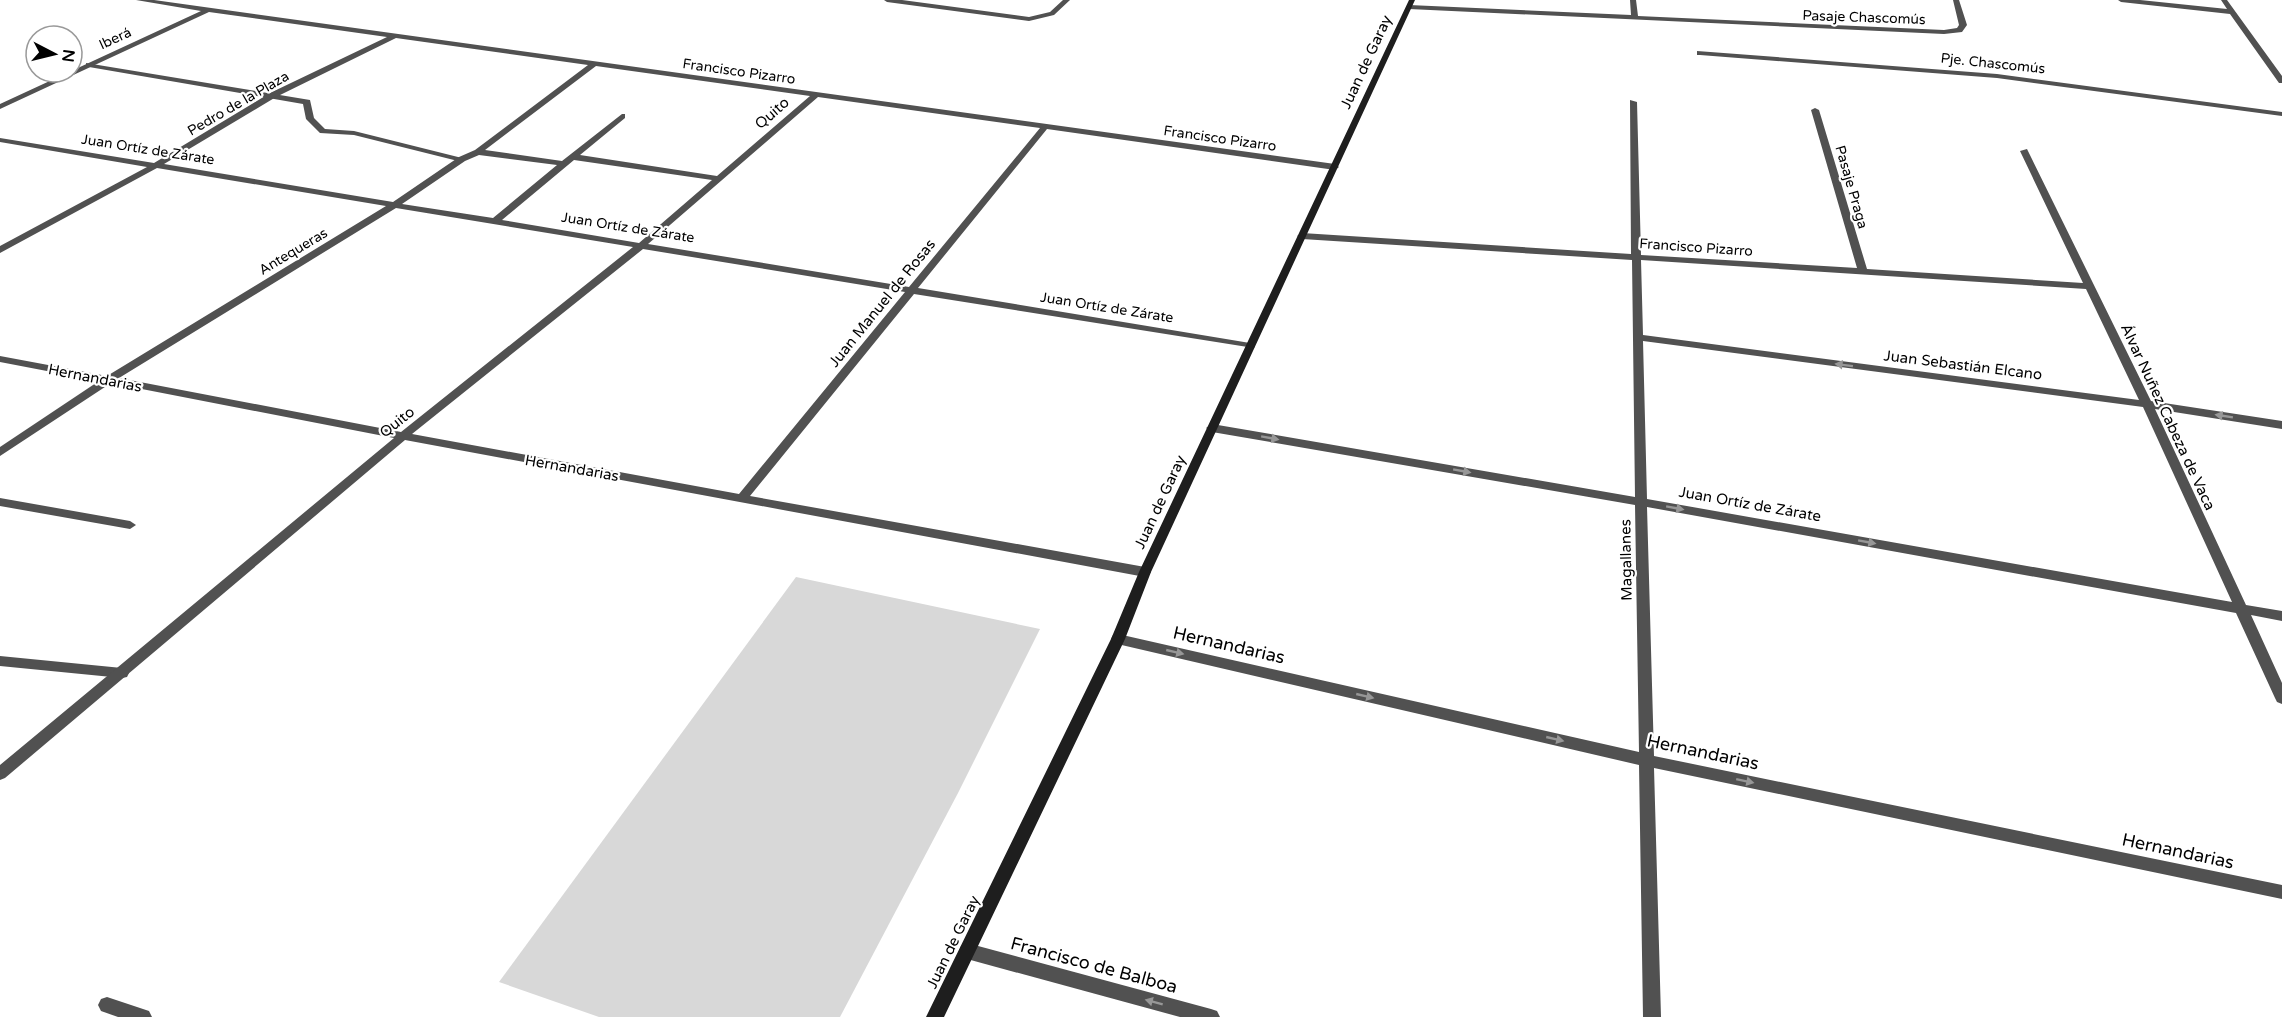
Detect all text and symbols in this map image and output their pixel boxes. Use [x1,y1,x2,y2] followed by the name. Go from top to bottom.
[1802,7,1926,28] street label: Pasaje Chascomús
[1336,12,1396,112] street label: Juan de Garay
[24,24,84,84] north arrow
[96,24,134,53] street label: Iberá
[57,48,79,63] text: N
[1940,50,2046,77] street label: Pje. Chascomús
[681,55,796,88] street label: Francisco Pizarro
[185,68,292,139] street label: Pedro de la Plaza
[751,93,793,133] street label: Quito
[1162,122,1277,155] street label: Francisco Pizarro
[80,131,216,168] street label: Juan Ortíz de Zárate
[1832,144,1872,231] street label: Pasaje Praga
[560,209,696,246] street label: Juan Ortíz de Zárate
[256,224,331,279] street label: Antequeras
[825,235,939,371] street label: Juan Manuel de Rosas
[1639,235,1753,260] street label: Francisco Pizarro
[1039,289,1175,326] street label: Juan Ortíz de Zárate
[2117,321,2219,513] street label: Álvar Nuñez Cabeza de Vaca
[1883,346,2043,384] street label: Juan Sebastián Elcano
[47,360,143,396] street label: Hernandarias
[1834,360,1853,369] one-way arrow
[376,403,418,441] street label: Quito
[2215,411,2234,420] one-way arrow
[1260,434,1279,443] one-way arrow
[524,451,620,485] street label: Hernandarias
[1130,452,1190,552] street label: Juan de Garay
[1453,467,1472,476] one-way arrow
[1677,483,1823,525] street label: Juan Ortíz de Zárate
[1666,504,1685,513] one-way arrow
[1616,519,1636,601] street label: Magallanes
[1857,538,1876,547] one-way arrow
[1171,621,1287,669] street label: Hernandarias
[1165,648,1184,658] one-way arrow
[1355,691,1374,701] one-way arrow
[1645,729,1761,775] street label: Hernandarias
[1545,735,1564,745] one-way arrow
[1736,777,1755,786] one-way arrow
[2120,828,2236,874] street label: Hernandarias
[923,893,983,991] street label: Juan de Garay
[1008,932,1180,998] street label: Francisco de Balboa
[1145,996,1163,1006] one-way arrow

